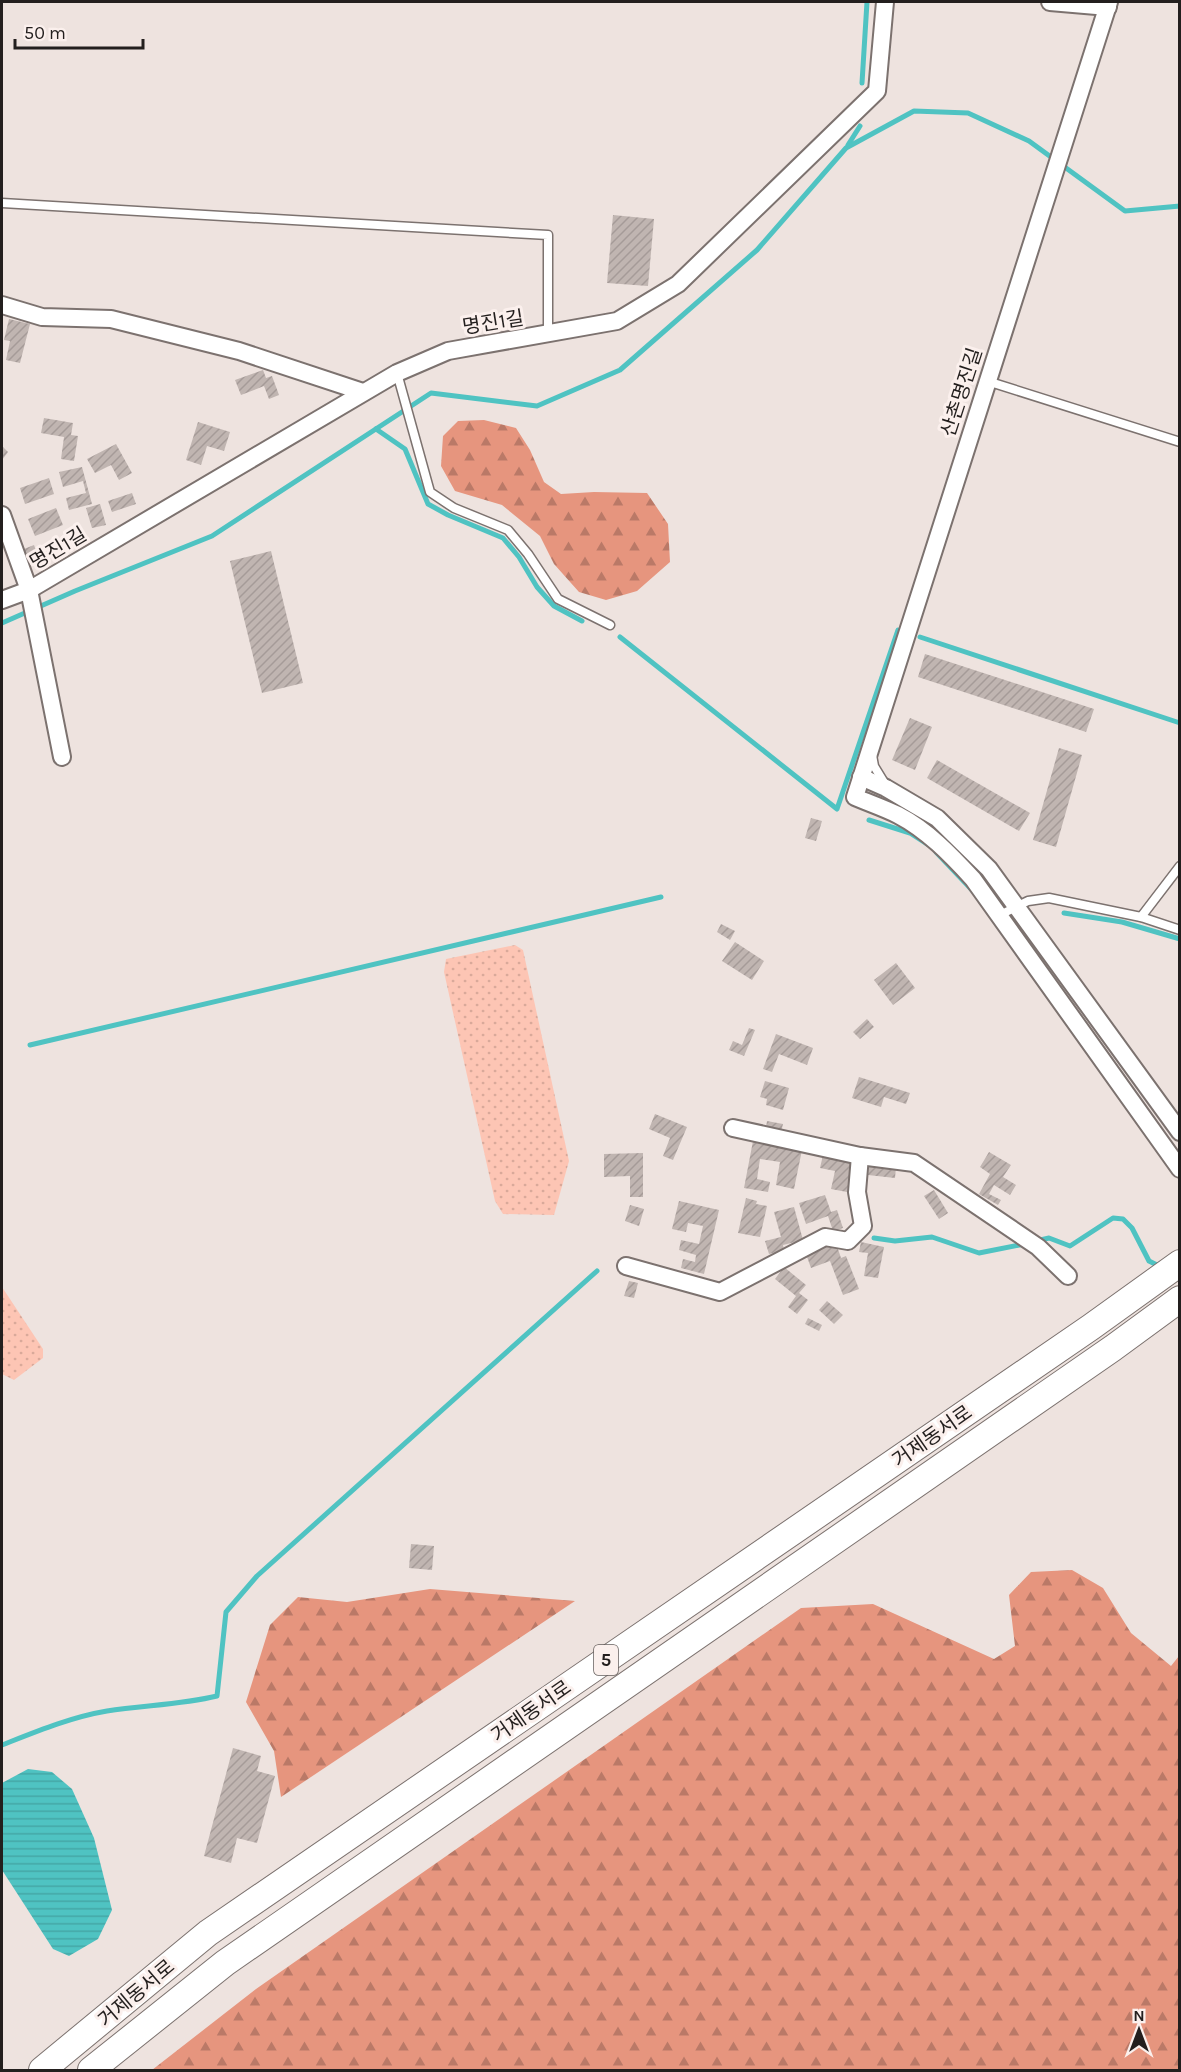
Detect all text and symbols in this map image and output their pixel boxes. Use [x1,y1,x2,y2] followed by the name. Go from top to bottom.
[15,12,142,50] scale bar
[24,22,66,44] text: 50 m
[461,306,525,339] street label: 명진1길
[936,345,987,439] street label: 산촌명진길
[26,523,91,574] street label: 명진1길
[888,1401,977,1472] street label: 거제동서로
[594,1645,618,1675] road number: 5
[487,1676,576,1747] street label: 거제동서로
[94,1955,179,2032] street label: 거제동서로
[1109,2000,1169,2060] north arrow
[1133,2006,1145,2025] text: N

